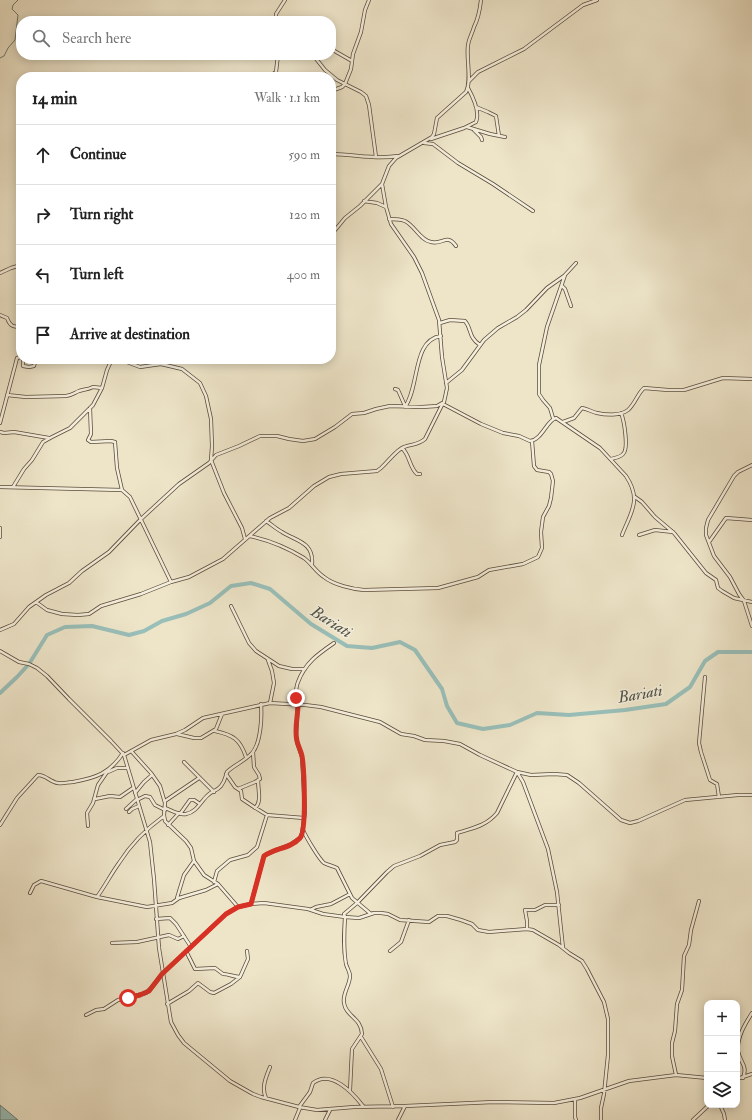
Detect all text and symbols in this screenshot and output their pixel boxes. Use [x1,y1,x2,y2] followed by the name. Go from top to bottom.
[16,16,336,60] search box
[30,27,52,49] icon: search
[62,29,131,48] text: Search here
[32,88,77,109] text: 14 min
[254,90,320,106] text: Walk · 1.1 km
[32,144,54,166] icon: ahead
[70,145,126,164] text: Continue
[288,147,320,163] text: 590 m
[32,204,54,226] icon: right
[70,205,133,224] text: Turn right
[289,207,320,223] text: 120 m
[32,264,54,286] icon: left
[70,265,124,284] text: Turn left
[287,267,320,283] text: 400 m
[32,324,54,346] icon: arrive
[70,325,190,344] text: Arrive at destination
[306,601,356,643] water label: Bariati
[615,680,665,708] water label: Bariati
[287,689,305,707] route end
[119,989,137,1007] route start
[704,1000,740,1108] map controls
[704,1000,740,1036] button: +
[704,1036,740,1072] button: −
[704,1072,740,1108] button: layers

